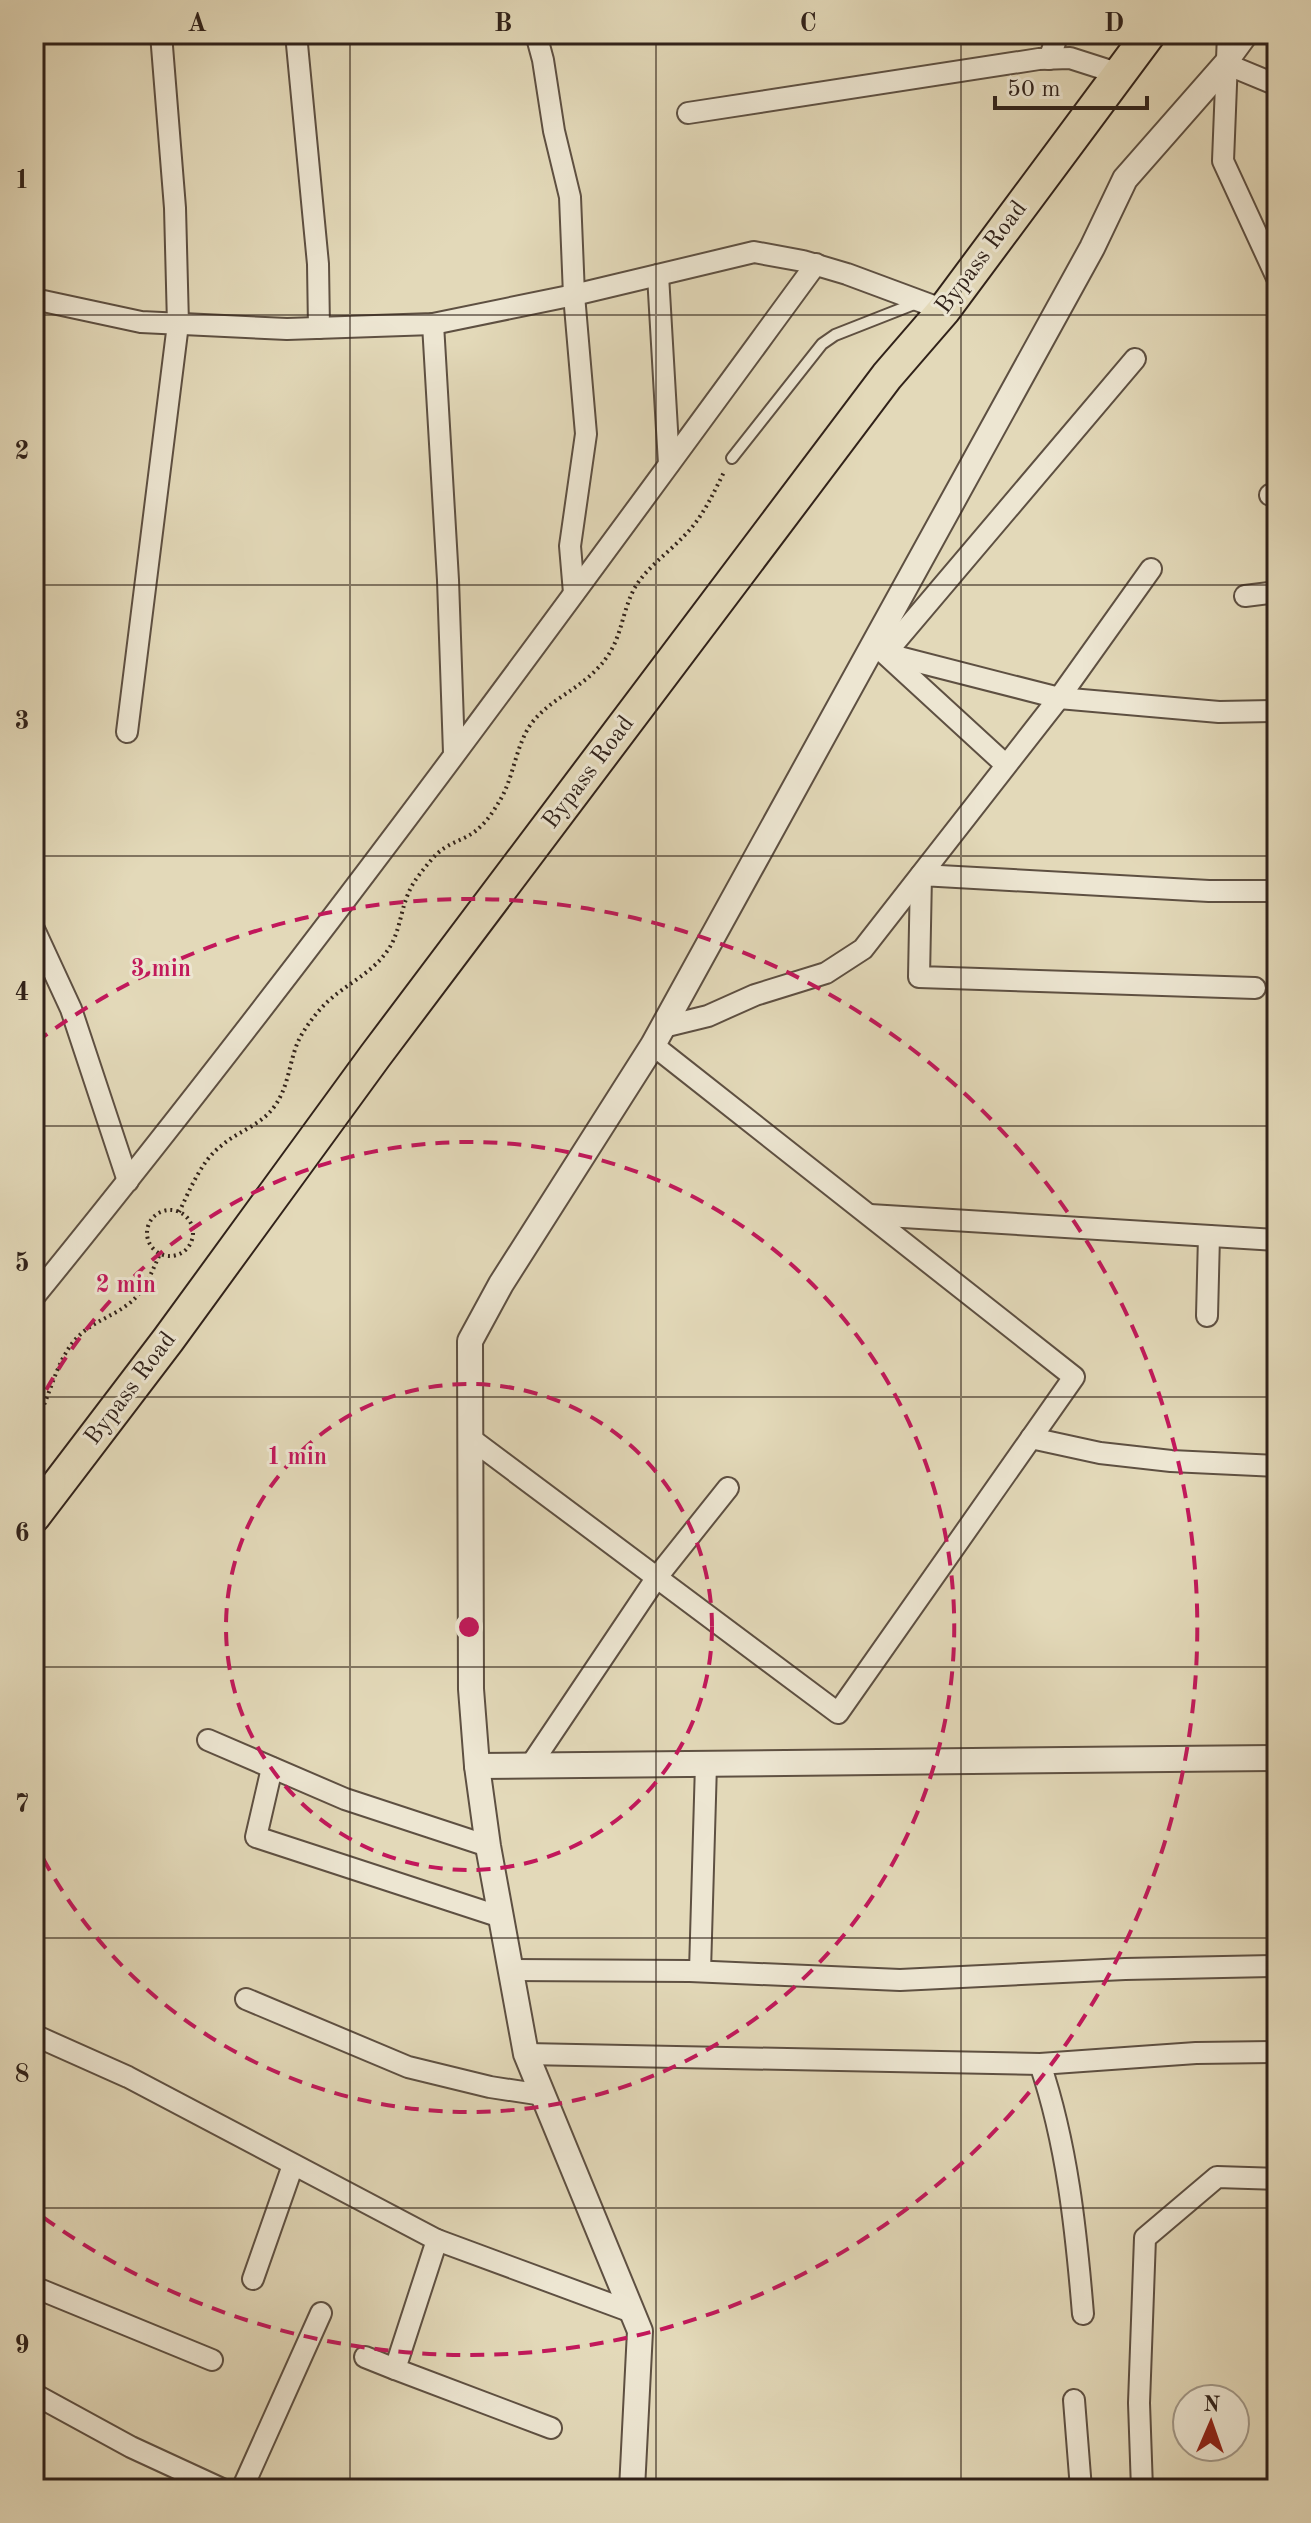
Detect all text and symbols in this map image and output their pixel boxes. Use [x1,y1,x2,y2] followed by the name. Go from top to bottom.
[187,11,207,37] text: A
[494,11,512,37] text: B
[799,11,817,37] text: C
[1104,11,1124,37] text: D
[995,60,1147,110] scale bar
[1007,78,1061,102] text: 50 m
[14,168,30,194] text: 1
[932,197,1032,319] street label: Bypass Road
[14,439,30,465] text: 2
[14,709,30,735] text: 3
[539,712,639,834] street label: Bypass Road
[131,958,191,982] text: 3 min
[14,980,30,1006] text: 4
[14,1251,30,1277] text: 5
[96,1274,156,1298] text: 2 min
[81,1328,181,1450] street label: Bypass Road
[267,1446,327,1470] text: 1 min
[14,1521,30,1547] text: 6
[455,1613,483,1641] centre of rings
[14,1792,30,1818] text: 7
[14,2062,30,2088] text: 8
[14,2333,30,2359] text: 9
[1171,2383,1251,2463] north arrow
[1203,2394,1221,2416] text: N

